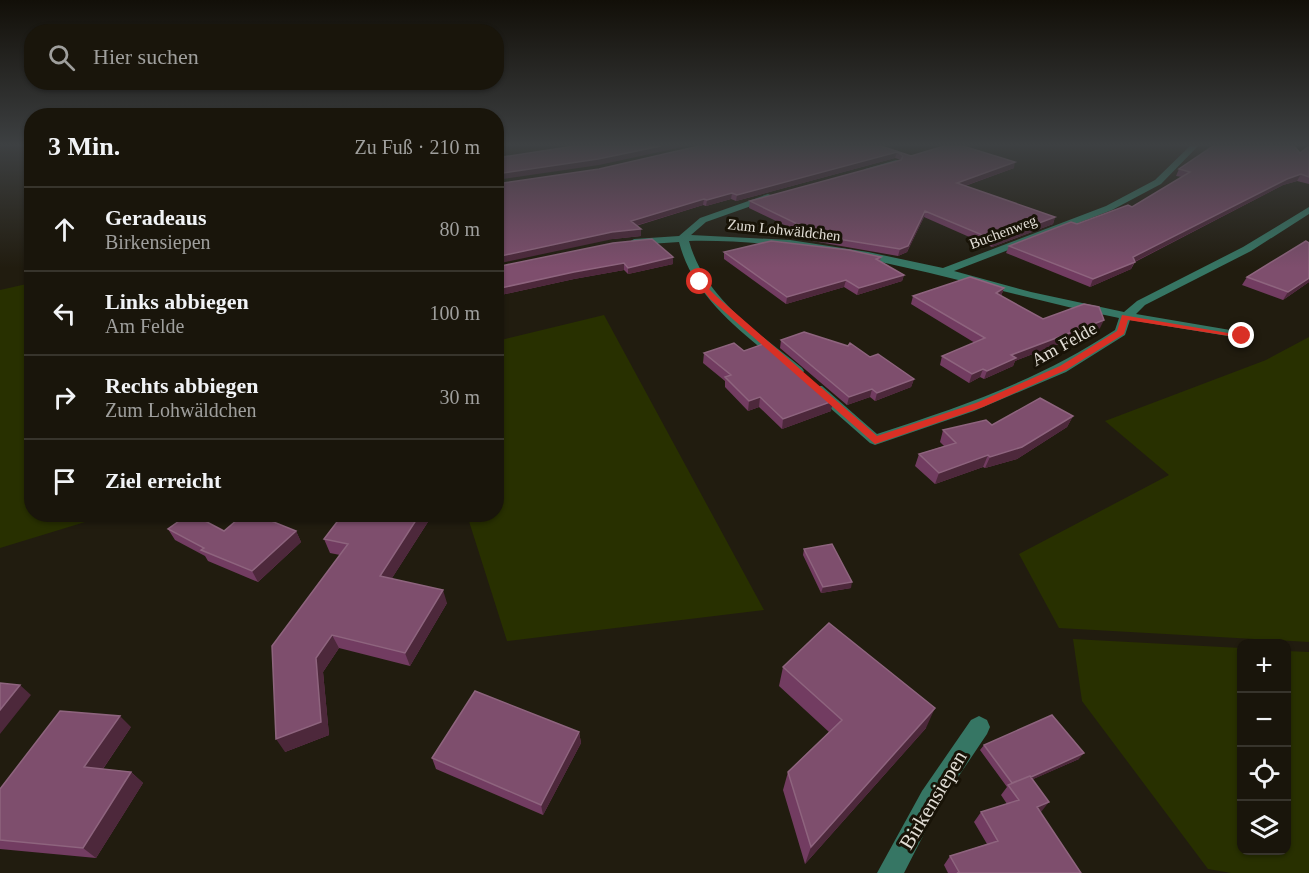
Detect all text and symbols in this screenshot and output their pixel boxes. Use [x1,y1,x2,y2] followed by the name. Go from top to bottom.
[24,24,504,90] search box
[45,41,78,74] icon: search
[93,44,199,69] text: Hier suchen
[48,132,120,161] text: 3 Min.
[354,136,480,158] text: Zu Fuß · 210 m
[105,205,206,230] text: Geradeaus
[967,212,1039,252] street label: Buchenweg
[48,213,81,246] icon: ahead
[727,216,842,244] street label: Zum Lohwäldchen
[439,218,480,240] text: 80 m
[105,231,211,253] text: Birkensiepen
[686,268,712,294] route start
[105,289,249,314] text: Links abbiegen
[48,297,81,330] icon: left
[429,302,480,324] text: 100 m
[105,315,184,337] text: Am Felde
[1028,318,1100,370] street label: Am Felde
[1228,322,1254,348] route end
[105,373,258,398] text: Rechts abbiegen
[48,381,81,414] icon: right
[439,386,480,408] text: 30 m
[105,399,257,421] text: Zum Lohwäldchen
[48,465,81,498] icon: arrive
[105,468,221,493] text: Ziel erreicht
[1237,639,1291,855] map controls
[1237,639,1291,693] button: +
[1237,693,1291,747] button: −
[894,746,972,854] street label: Birkensiepen
[1237,747,1291,801] button: locate
[1237,801,1291,855] button: layers

